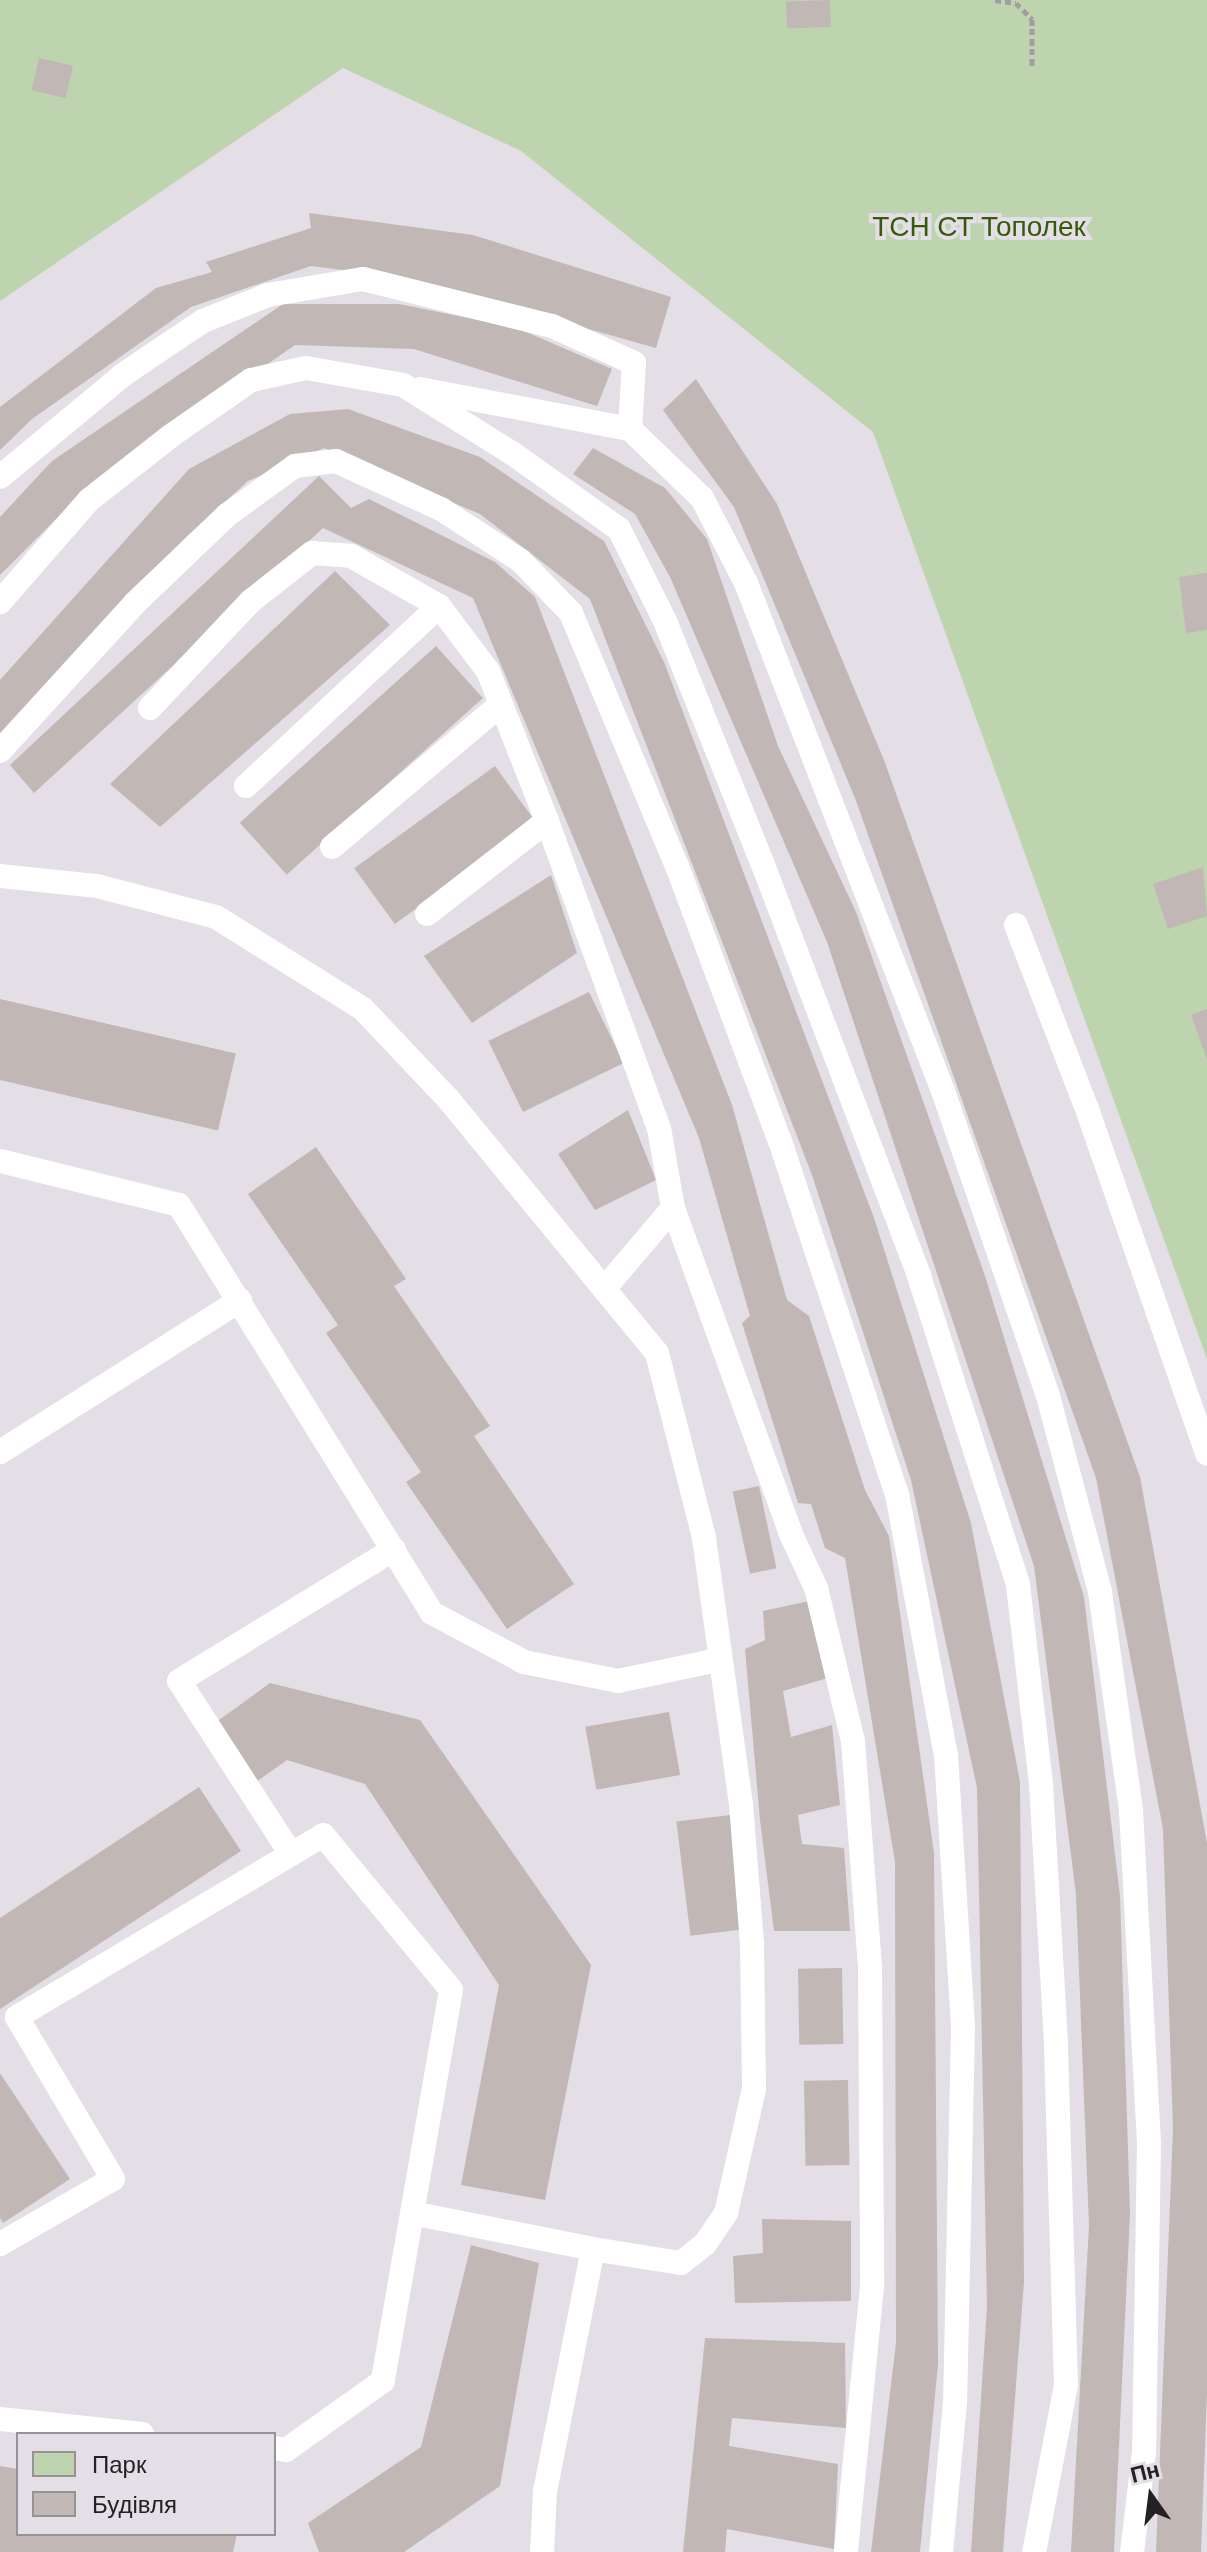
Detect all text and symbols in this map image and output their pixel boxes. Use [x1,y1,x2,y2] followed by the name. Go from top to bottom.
[872,210,1086,244] park label: ТСН СТ Тополек
[16,2432,276,2536] legend
[92,2449,146,2480] text: Парк
[1127,2455,1163,2490] text: Пн
[1111,2456,1191,2536] north arrow
[92,2489,177,2520] text: Будівля

